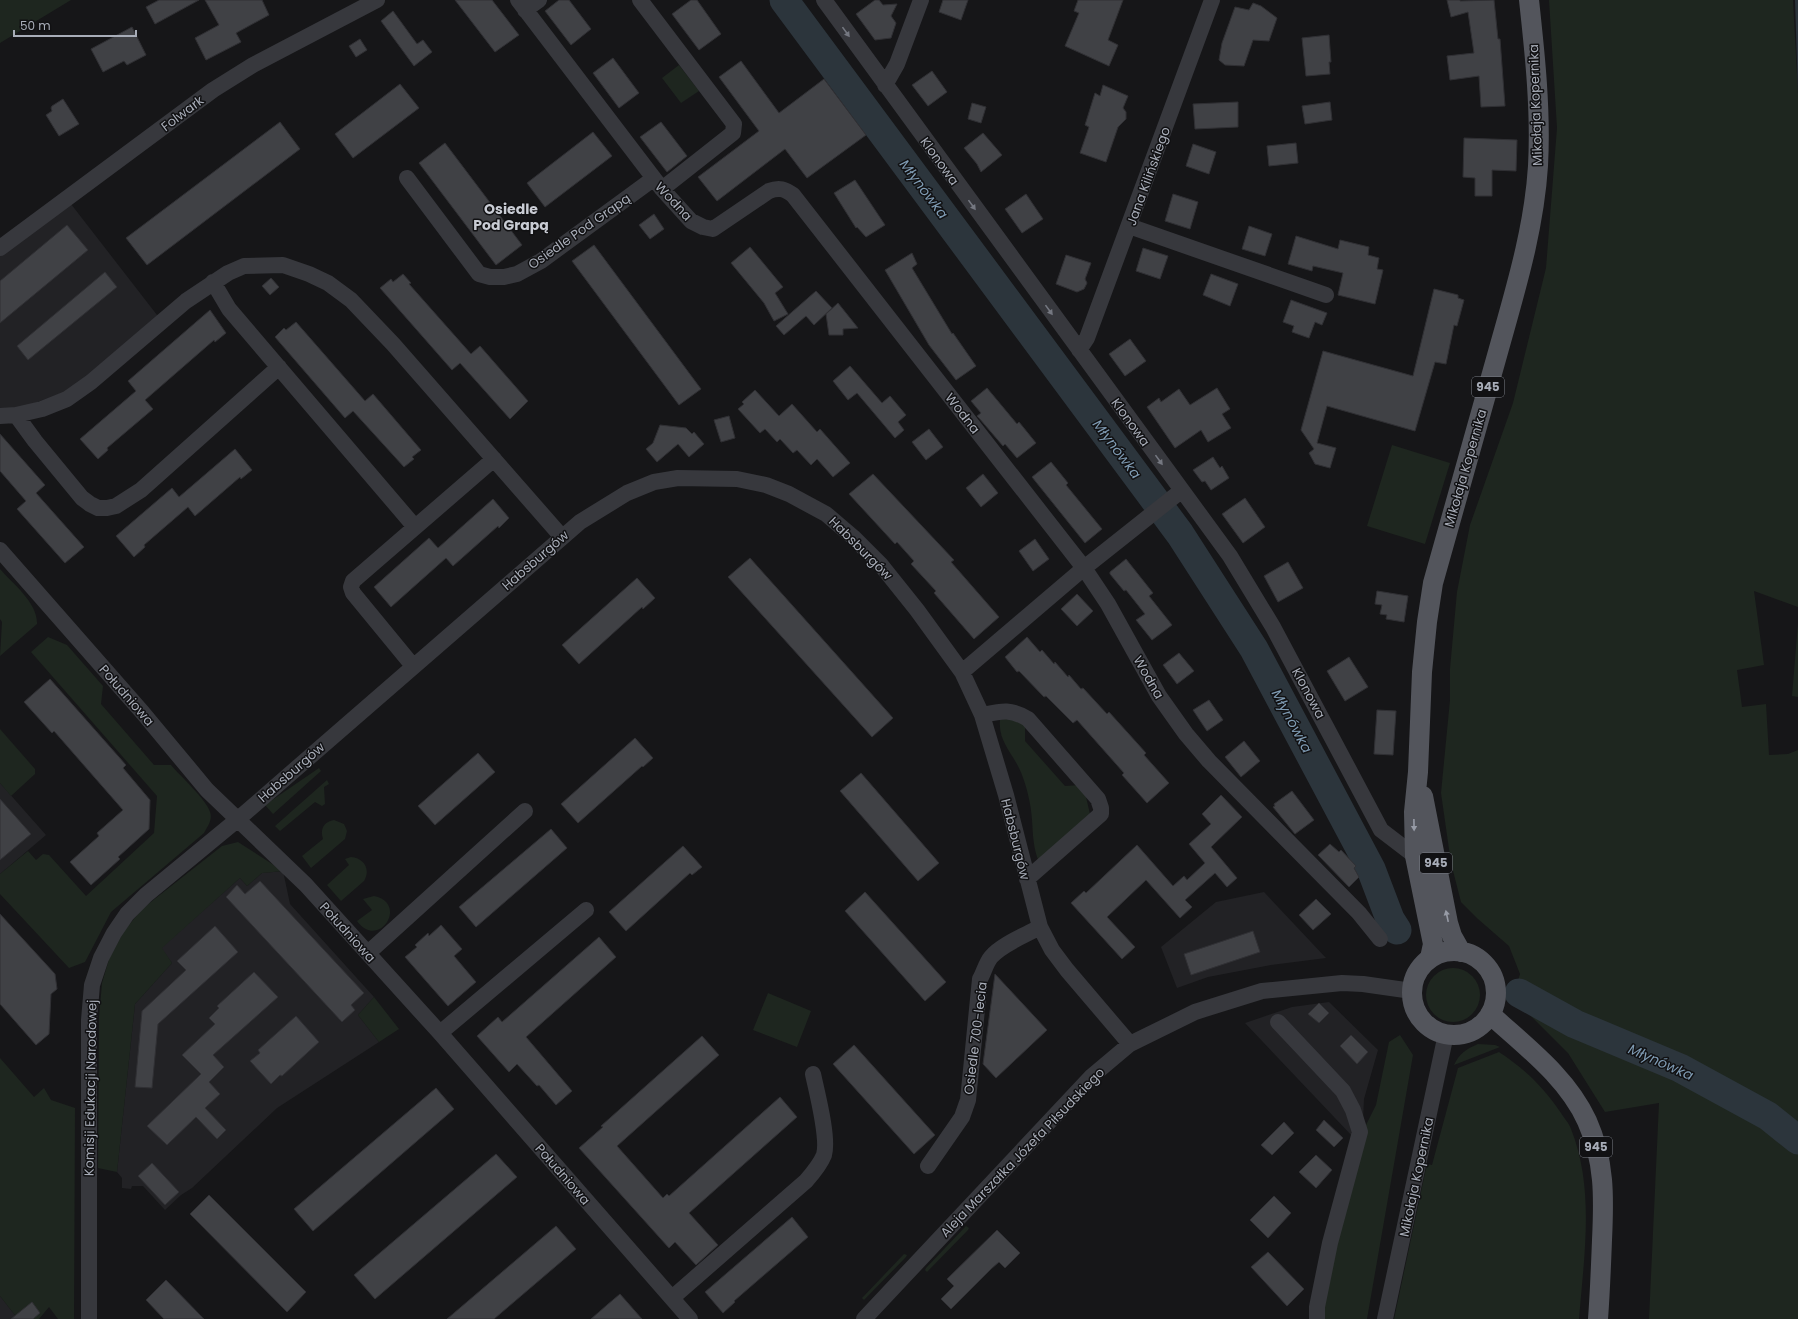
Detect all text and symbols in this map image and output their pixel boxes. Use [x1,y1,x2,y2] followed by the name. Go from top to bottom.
[14,12,136,38] scale bar
[20,17,51,34] text: 50 m
[842,26,850,37] one-way arrow
[1524,44,1547,166] street label: Mikołaja Kopernika
[157,91,208,136] street label: Folwark
[1122,124,1175,228] street label: Jana Kilińskiego
[916,133,964,189] street label: Klonowa
[895,155,953,223] water label: Młynówka
[651,178,697,225] street label: Wodna
[524,189,634,274] street label: Osiedle Pod Grapą
[473,199,549,235] district label: Osiedle Pod Grapą
[968,199,977,210] one-way arrow
[1045,304,1053,315] one-way arrow
[1472,377,1504,397] road number: 945
[941,389,985,438] street label: Wodna
[1107,394,1155,450] street label: Klonowa
[1440,407,1491,529] street label: Mikołaja Kopernika
[1088,415,1146,483] water label: Młynówka
[1155,454,1163,465] one-way arrow
[825,512,897,585] street label: Habsburgów
[498,526,573,595] street label: Habsburgów
[1129,652,1169,702] street label: Wodna
[95,661,159,730] street label: Południowa
[1287,664,1330,722] street label: Klonowa
[1267,686,1317,757] water label: Młynówka
[254,738,329,807] street label: Habsburgów
[996,797,1035,882] street label: Habsburgów
[1411,819,1417,832] one-way arrow
[1420,853,1452,873] road number: 945
[315,898,380,967] street label: Południowa
[1443,910,1449,922] one-way arrow
[959,981,992,1096] street label: Osiedle 700-lecia
[79,1000,102,1176] street label: Komisji Edukacji Narodowej
[1625,1039,1697,1085] water label: Młynówka
[936,1063,1109,1241] street label: Aleja Marszałka Józefa Piłsudskiego
[1395,1116,1438,1239] street label: Mikołaja Kopernika
[1580,1137,1612,1157] road number: 945
[531,1140,595,1209] street label: Południowa

